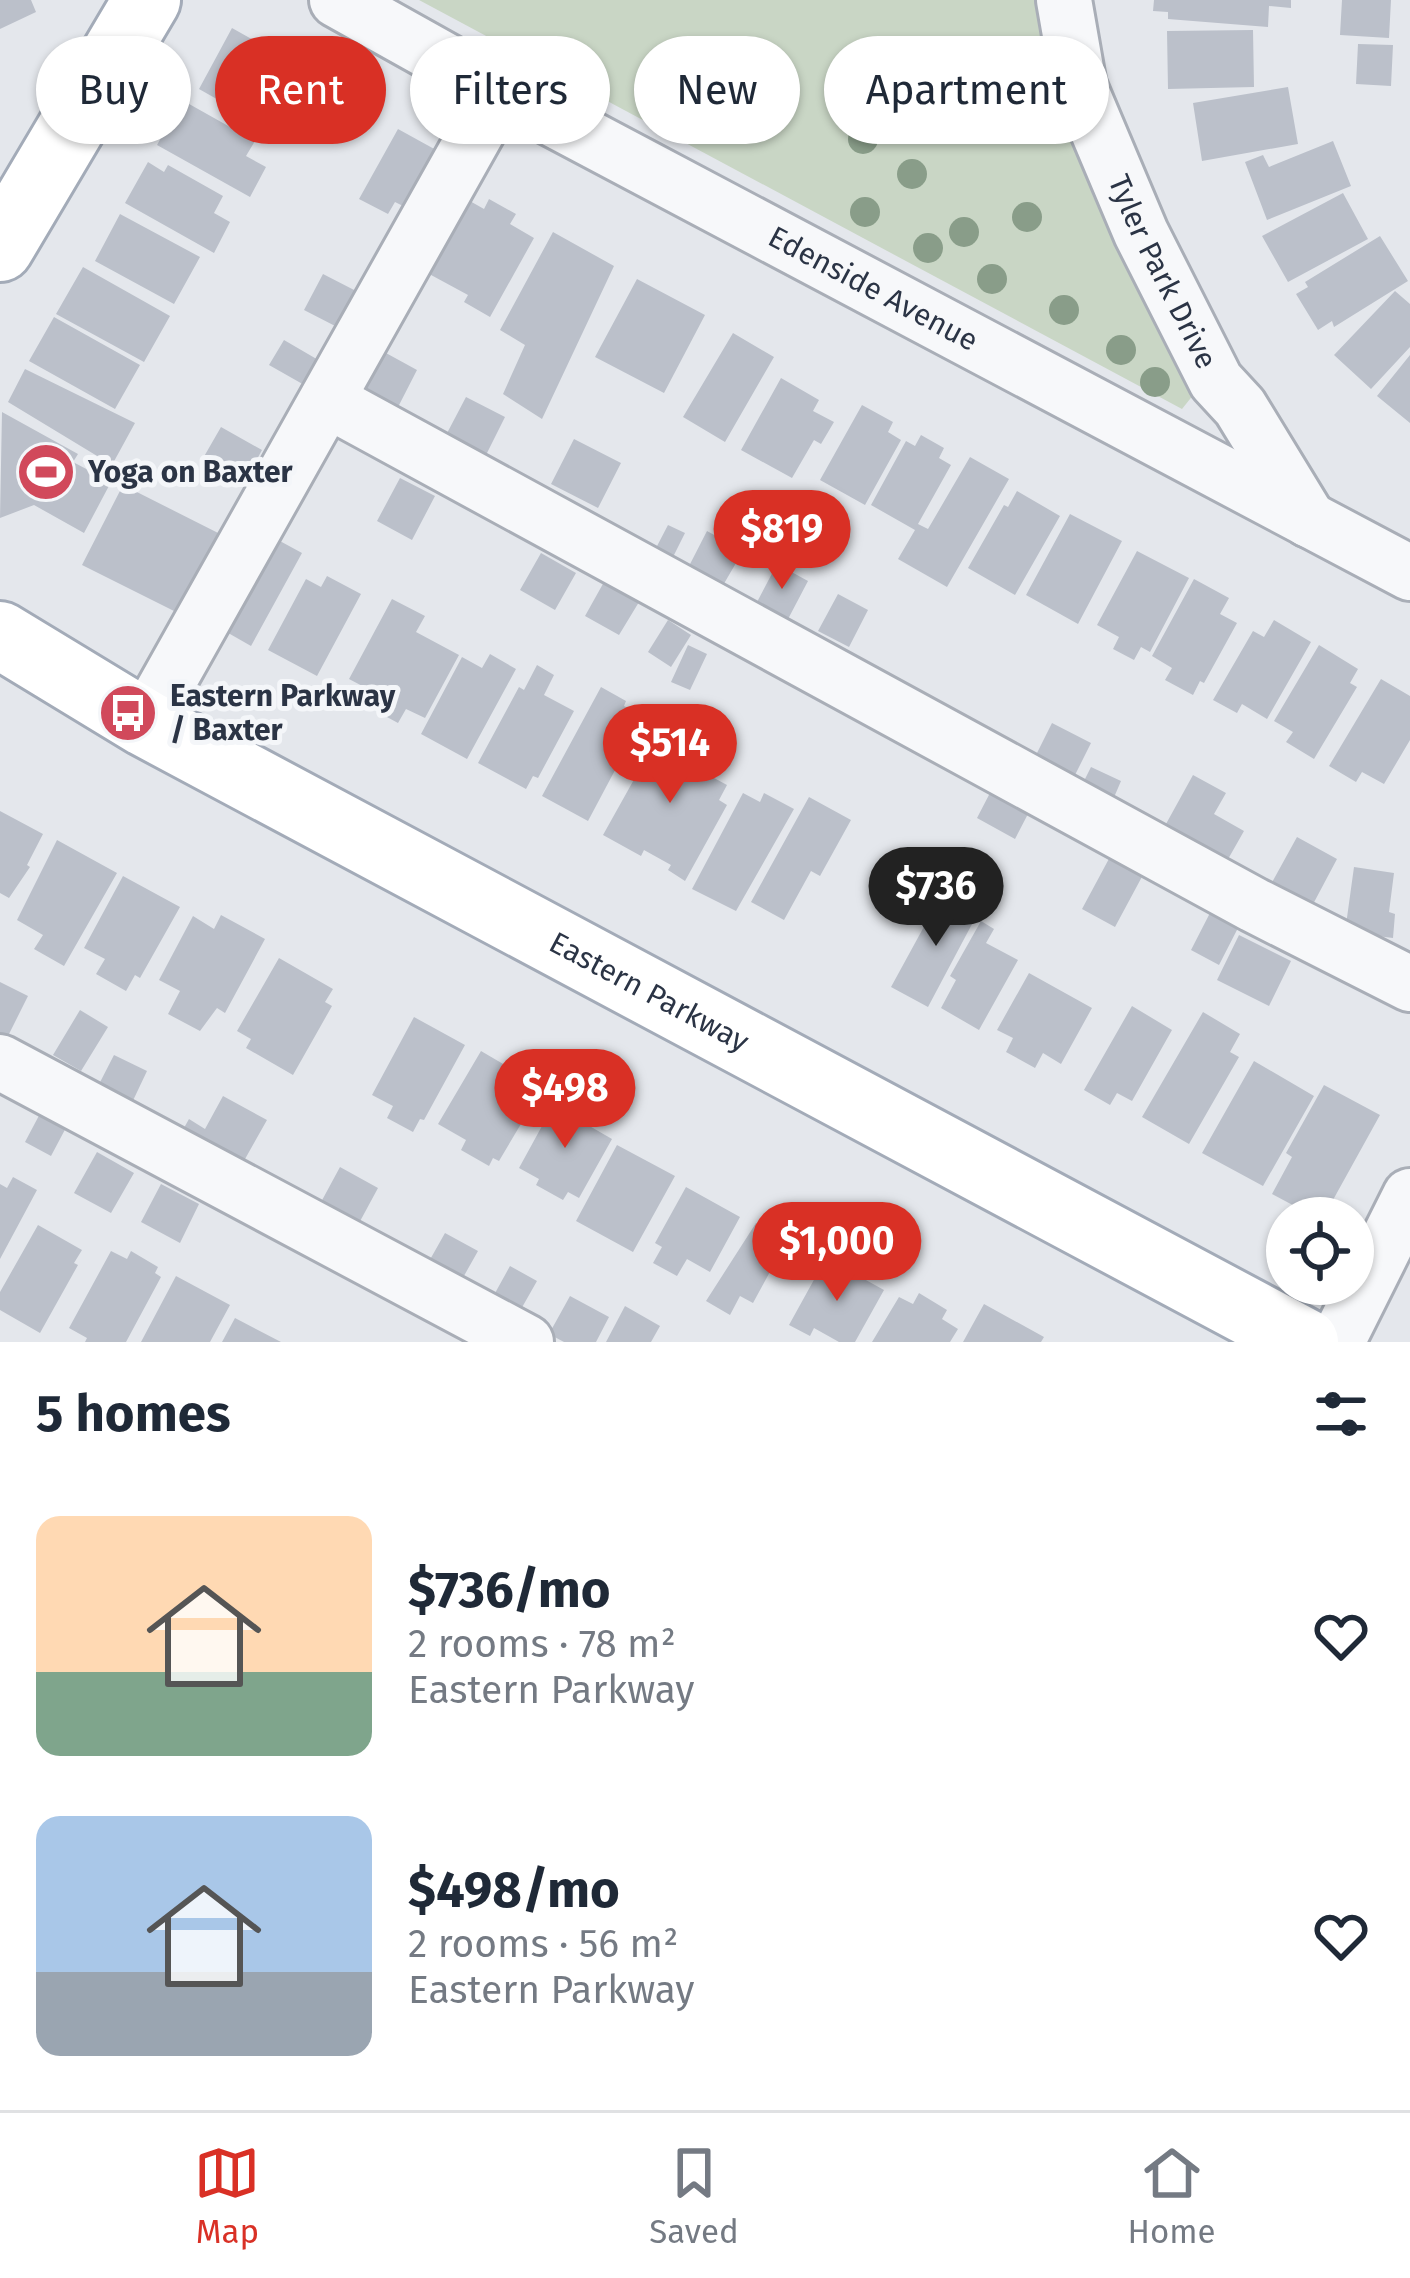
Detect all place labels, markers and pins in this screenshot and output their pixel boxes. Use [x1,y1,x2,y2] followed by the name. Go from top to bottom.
[15,441,77,503] sports icon: Yoga on Baxter
[87,454,294,490] place label: Yoga on Baxter
[711,490,853,592] pin: $819
[170,678,396,748] place label: Eastern Parkway / Baxter
[97,682,159,744] bus stop icon: Eastern Parkway / Baxter
[599,704,741,806] pin: $514
[865,847,1007,949] pin: $736
[494,1049,636,1151] pin: $498
[739,1202,935,1304] pin: $1,000

